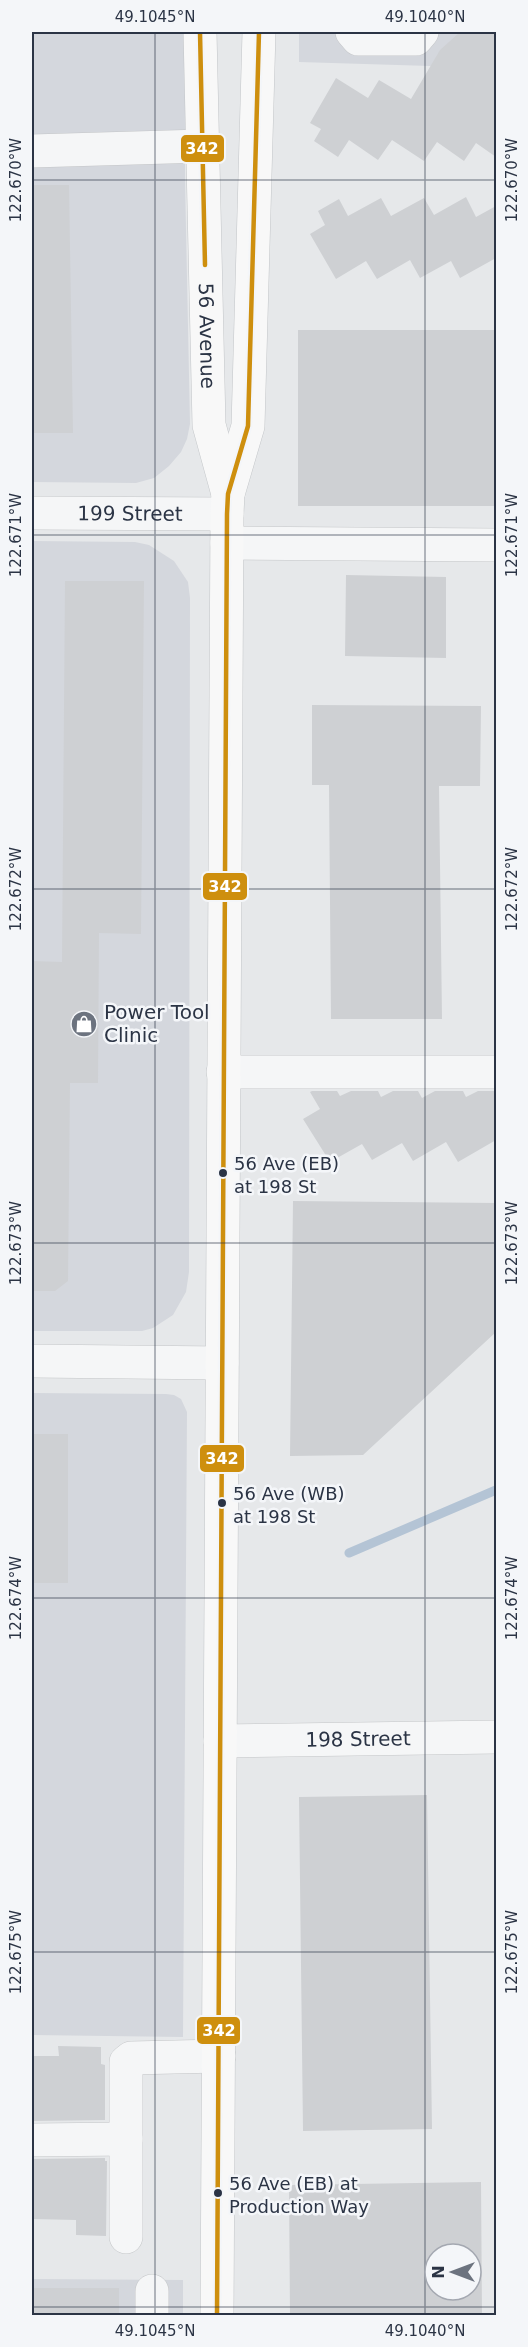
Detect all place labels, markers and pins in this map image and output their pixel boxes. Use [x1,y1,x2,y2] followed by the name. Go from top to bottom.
[104,1000,210,1047] place label: Power Tool Clinic
[69,1009,99,1039] shop icon: Power Tool Clinic
[234,1153,339,1197] place label: 56 Ave (EB) at 198 St
[217,1167,229,1179] marker: 56 Ave (EB) at 198 St
[233,1483,345,1527] place label: 56 Ave (WB) at 198 St
[216,1497,228,1509] marker: 56 Ave (WB) at 198 St
[229,2173,369,2217] place label: 56 Ave (EB) at Production Way
[212,2187,224,2199] marker: 56 Ave (EB) at Production Way

